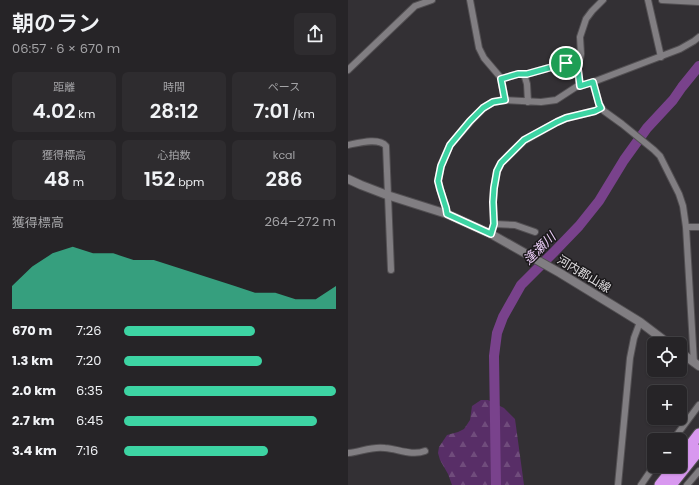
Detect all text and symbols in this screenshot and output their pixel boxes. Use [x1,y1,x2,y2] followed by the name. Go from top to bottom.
[12,8,100,39] text: 朝のラン
[294,13,336,55] button: share
[12,39,120,58] text: 06:57 · 6 × 670 m
[549,46,583,80] pin
[555,52,577,74] icon: arrive
[53,79,75,95] text: 距離
[163,79,185,95] text: 時間
[268,79,300,95] text: ペース
[33,97,75,125] text: 4.02
[150,97,198,125] text: 28:12
[253,97,290,125] text: 7:01
[75,106,95,122] text: km
[290,106,315,122] text: /km
[42,147,86,163] text: 獲得標高
[158,147,191,163] text: 心拍数
[273,147,295,163] text: kcal
[44,165,70,193] text: 48
[144,165,175,193] text: 152
[265,165,303,193] text: 286
[70,174,84,190] text: m
[175,174,204,190] text: bpm
[264,212,336,231] text: 264–272 m
[12,213,64,232] text: 獲得標高
[519,226,561,269] water label: 逢瀬川
[554,251,614,296] street label: 河内郡山線
[12,321,52,340] text: 670 m
[76,321,102,340] text: 7:26
[647,337,687,473] map controls
[647,337,687,377] button: locate
[12,351,53,370] text: 1.3 km
[76,351,102,370] text: 7:20
[12,381,56,400] text: 2.0 km
[76,381,103,400] text: 6:35
[647,385,687,425] button: +
[12,411,55,430] text: 2.7 km
[76,411,103,430] text: 6:45
[647,433,687,473] button: −
[12,441,57,460] text: 3.4 km
[76,441,98,460] text: 7:16

